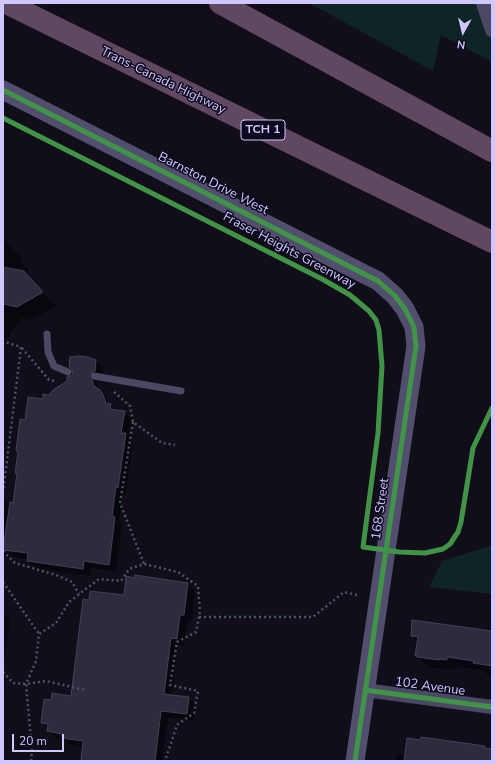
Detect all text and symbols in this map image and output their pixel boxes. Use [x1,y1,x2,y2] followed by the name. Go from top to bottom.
[443,12,483,52] north arrow
[456,36,466,52] text: N
[98,44,228,118] street label: Trans-Canada Highway
[241,120,285,140] road number: TCH 1
[155,149,271,219] street label: Barnston Drive West
[220,209,358,293] street label: Fraser Heights Greenway
[369,477,393,541] street label: 168 Street
[394,674,466,700] street label: 102 Avenue
[14,726,66,752] scale bar
[19,733,47,749] text: 20 m

